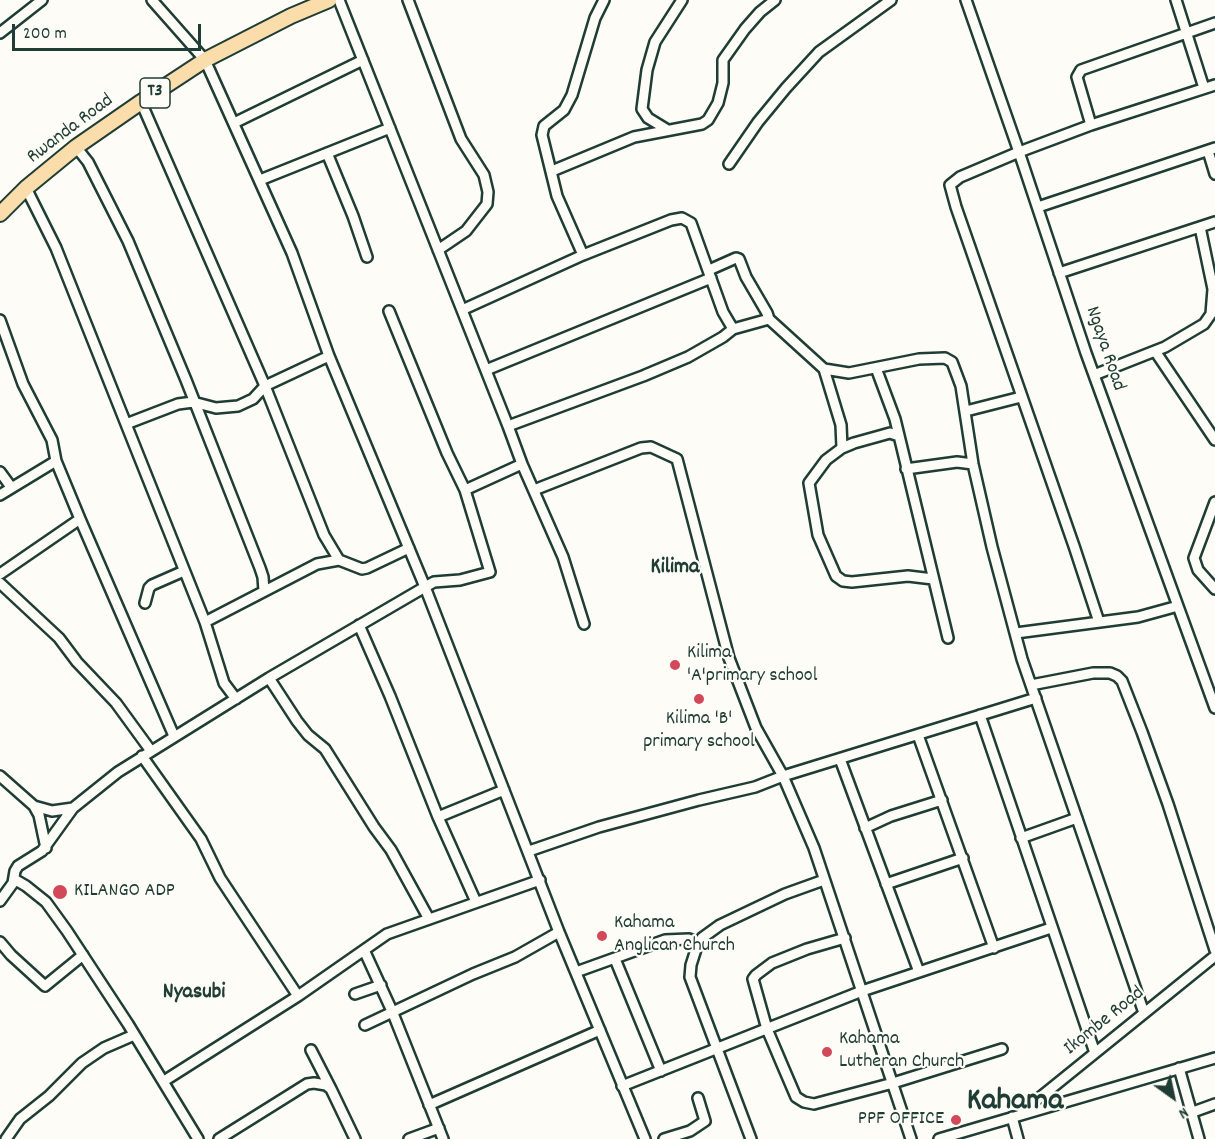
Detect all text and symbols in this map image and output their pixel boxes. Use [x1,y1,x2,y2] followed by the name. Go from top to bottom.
[15,12,204,50] scale bar
[23,22,67,47] text: 200 m
[140,78,170,108] road number: T3
[23,90,119,170] street label: Rwanda Road
[1078,304,1130,394] street label: Ngaya Road
[651,556,699,582] district label: Kilima
[687,642,817,689] place label: Kilima 'A'primary school
[668,658,682,672] marker: Kilima 'A'primary school
[692,692,706,706] marker: Kilima 'B' primary school
[643,708,755,755] place label: Kilima 'B' primary school
[74,880,175,904] place label: KILANGO ADP
[51,883,69,901] marker: KILANGO ADP
[614,912,735,959] place label: Kahama Anglican Church
[595,929,609,943] marker: Kahama Anglican Church
[163,981,225,1007] district label: Nyasubi
[1060,982,1150,1062] street label: Ikombe Road
[839,1028,964,1075] place label: Kahama Lutheran Church
[820,1045,834,1059] marker: Kahama Lutheran Church
[1143,1067,1203,1127] north arrow
[967,1085,1063,1123] district label: Kahama
[1173,1101,1193,1124] text: N
[858,1108,944,1132] place label: PPF OFFICE
[949,1113,963,1127] marker: PPF OFFICE

